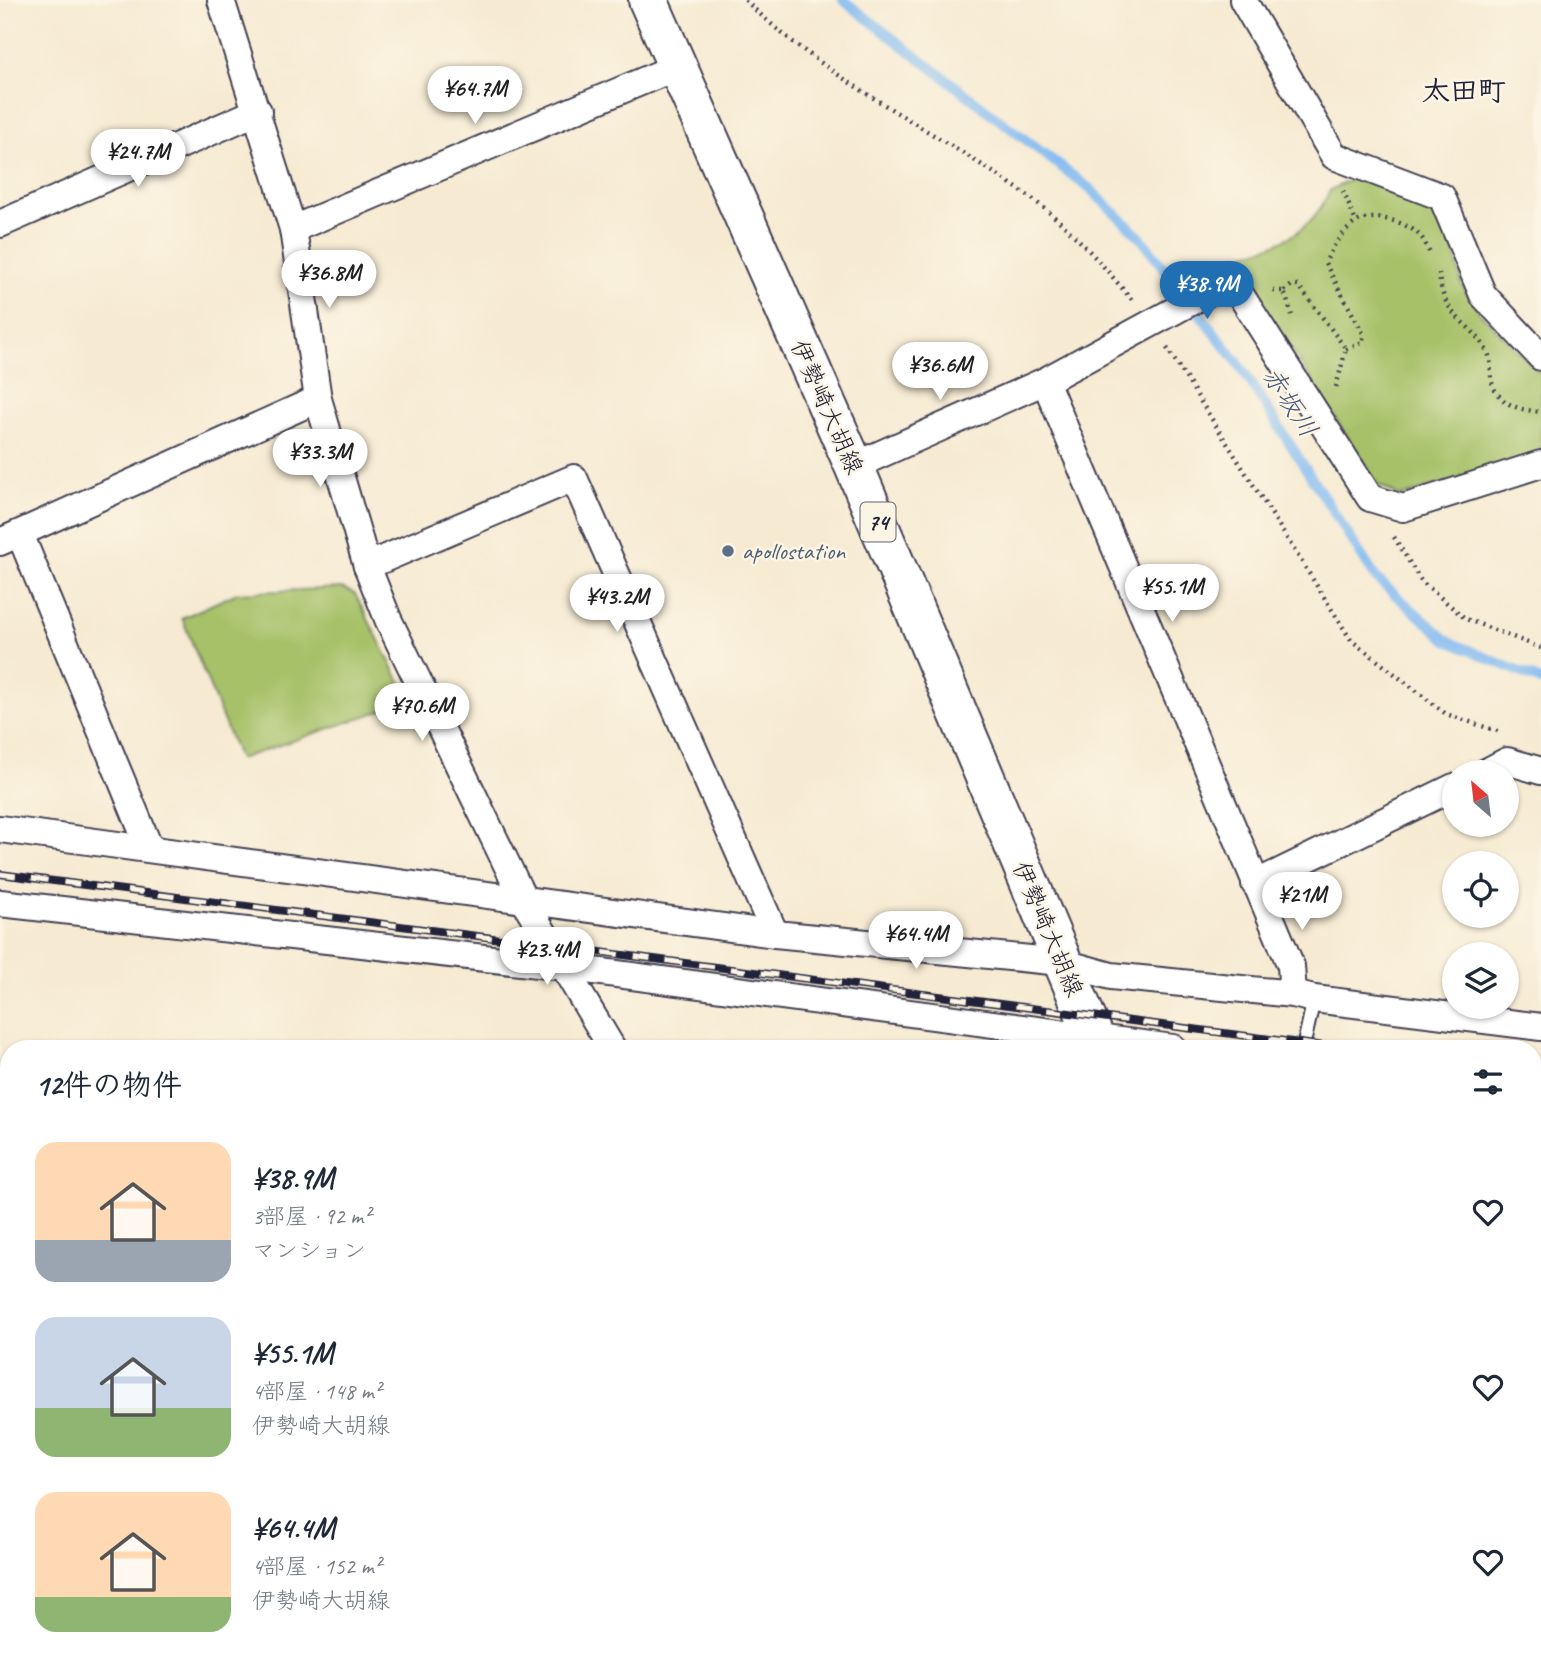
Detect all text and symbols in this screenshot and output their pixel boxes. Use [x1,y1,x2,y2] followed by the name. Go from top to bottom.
[418,66,532,126] pin: ¥64.7M
[1422,73,1506,108] district label: 太田町
[443,74,507,103] text: ¥64.7M
[81,130,195,189] pin: ¥24.7M
[107,137,169,166] text: ¥24.7M
[272,250,386,310] pin: ¥36.8M
[297,258,361,287] text: ¥36.8M
[1150,262,1264,321] pin: ¥38.9M
[1176,269,1238,298] text: ¥38.9M
[784,335,870,479] street label: 伊勢崎大胡線
[883,342,997,402] pin: ¥36.6M
[908,350,972,379] text: ¥36.6M
[1255,360,1325,444] water label: 赤坂川
[263,430,377,489] pin: ¥33.3M
[289,437,351,466] text: ¥33.3M
[860,502,896,542] road number: 74
[742,536,846,566] place label: apollostation
[720,543,736,559] marker: apollostation
[1115,564,1229,624] pin: ¥55.1M
[1141,572,1203,601] text: ¥55.1M
[560,574,674,634] pin: ¥43.2M
[586,582,648,611] text: ¥43.2M
[365,684,479,743] pin: ¥70.6M
[390,691,454,720] text: ¥70.6M
[1442,760,1519,836] north arrow
[1442,760,1519,1019] map controls
[1442,851,1519,928] button: locate
[1006,857,1090,1001] street label: 伊勢崎大胡線
[1261,872,1343,932] pin: ¥21M
[1278,880,1326,909] text: ¥21M
[859,912,973,971] pin: ¥64.4M
[884,919,948,948] text: ¥64.4M
[490,928,604,987] pin: ¥23.4M
[516,935,578,964] text: ¥23.4M
[1442,942,1519,1019] button: layers
[1469,1063,1507,1101] icon: filters
[35,1066,182,1104] text: 12件の物件
[252,1159,333,1197] text: ¥38.9M
[91,1170,175,1254] icon: home
[1469,1193,1507,1231] icon: heart
[252,1202,370,1231] text: 3部屋 · 92 m²
[252,1236,366,1265] text: マンション
[252,1334,333,1372] text: ¥55.1M
[91,1345,175,1429] icon: home
[1469,1368,1507,1406] icon: heart
[252,1377,381,1406] text: 4部屋 · 148 m²
[252,1411,390,1440] text: 伊勢崎大胡線
[252,1509,334,1547] text: ¥64.4M
[91,1520,175,1604] icon: home
[1469,1543,1507,1581] icon: heart
[252,1552,381,1581] text: 4部屋 · 152 m²
[252,1586,390,1615] text: 伊勢崎大胡線

